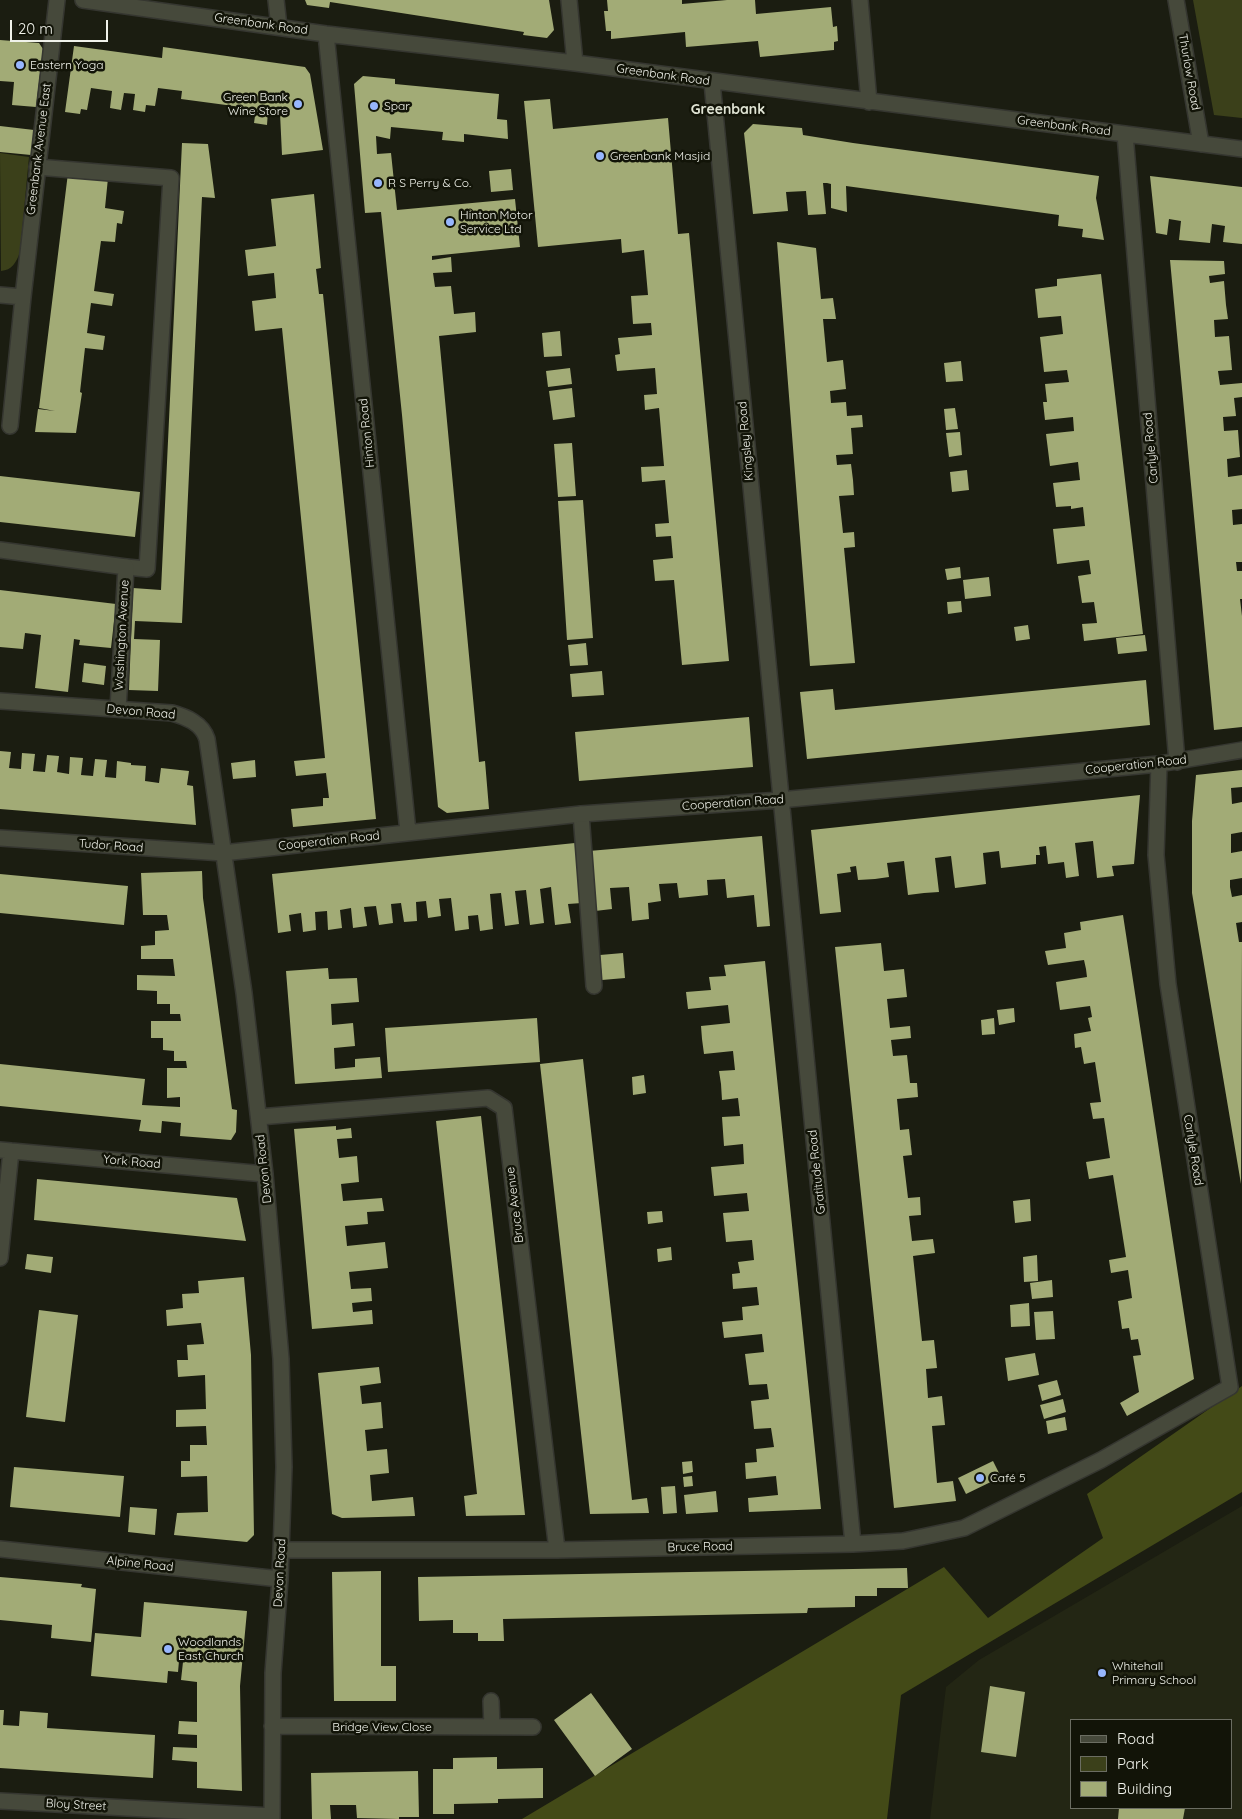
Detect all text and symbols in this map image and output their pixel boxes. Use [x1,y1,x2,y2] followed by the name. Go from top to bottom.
[12,10,110,42] scale bar
[213,10,309,38] street label: Greenbank Road
[18,19,53,38] text: 20 m
[1175,33,1203,111] street label: Thurlow Road
[30,58,103,72] place label: Eastern Yoga
[14,59,26,71] marker: Eastern Yoga
[615,61,711,89] street label: Greenbank Road
[24,82,54,216] street label: Greenbank Avenue East
[223,90,288,118] place label: Green Bank Wine Store
[292,98,304,110] marker: Green Bank Wine Store
[384,99,410,113] place label: Spar
[368,100,380,112] marker: Spar
[691,102,765,118] district label: Greenbank
[1016,113,1112,139] street label: Greenbank Road
[610,149,710,163] place label: Greenbank Masjid
[594,150,606,162] marker: Greenbank Masjid
[388,176,471,190] place label: R S Perry & Co.
[372,177,384,189] marker: R S Perry & Co.
[460,208,533,236] place label: Hinton Motor Service Ltd
[444,216,456,228] marker: Hinton Motor Service Ltd
[356,398,378,468] street label: Hinton Road
[735,401,757,481] street label: Kingsley Road
[1141,412,1161,484] street label: Carlyle Road
[112,579,132,691] street label: Washington Avenue
[106,702,176,722] street label: Devon Road
[1085,753,1187,777] street label: Cooperation Road
[682,792,784,814] street label: Cooperation Road
[278,829,380,853] street label: Cooperation Road
[78,837,144,855] street label: Tudor Road
[1180,1114,1206,1186] street label: Carlyle Road
[805,1129,829,1215] street label: Gratitude Road
[253,1134,275,1204] street label: Devon Road
[103,1152,161,1172] street label: York Road
[503,1166,527,1244] street label: Bruce Avenue
[990,1471,1026,1485] place label: Café 5
[974,1472,986,1484] marker: Café 5
[271,1538,289,1608] street label: Devon Road
[667,1539,733,1555] street label: Bruce Road
[106,1553,174,1575] street label: Alpine Road
[178,1635,244,1663] place label: Woodlands East Church
[162,1643,174,1655] marker: Woodlands East Church
[1112,1659,1196,1687] place label: Whitehall Primary School
[1096,1667,1108,1679] marker: Whitehall Primary School
[1070,1719,1232,1809] legend
[332,1720,432,1734] street label: Bridge View Close
[1117,1729,1154,1748] text: Road
[1117,1754,1149,1773] text: Park
[1117,1779,1172,1798] text: Building
[45,1796,107,1814] street label: Bloy Street

